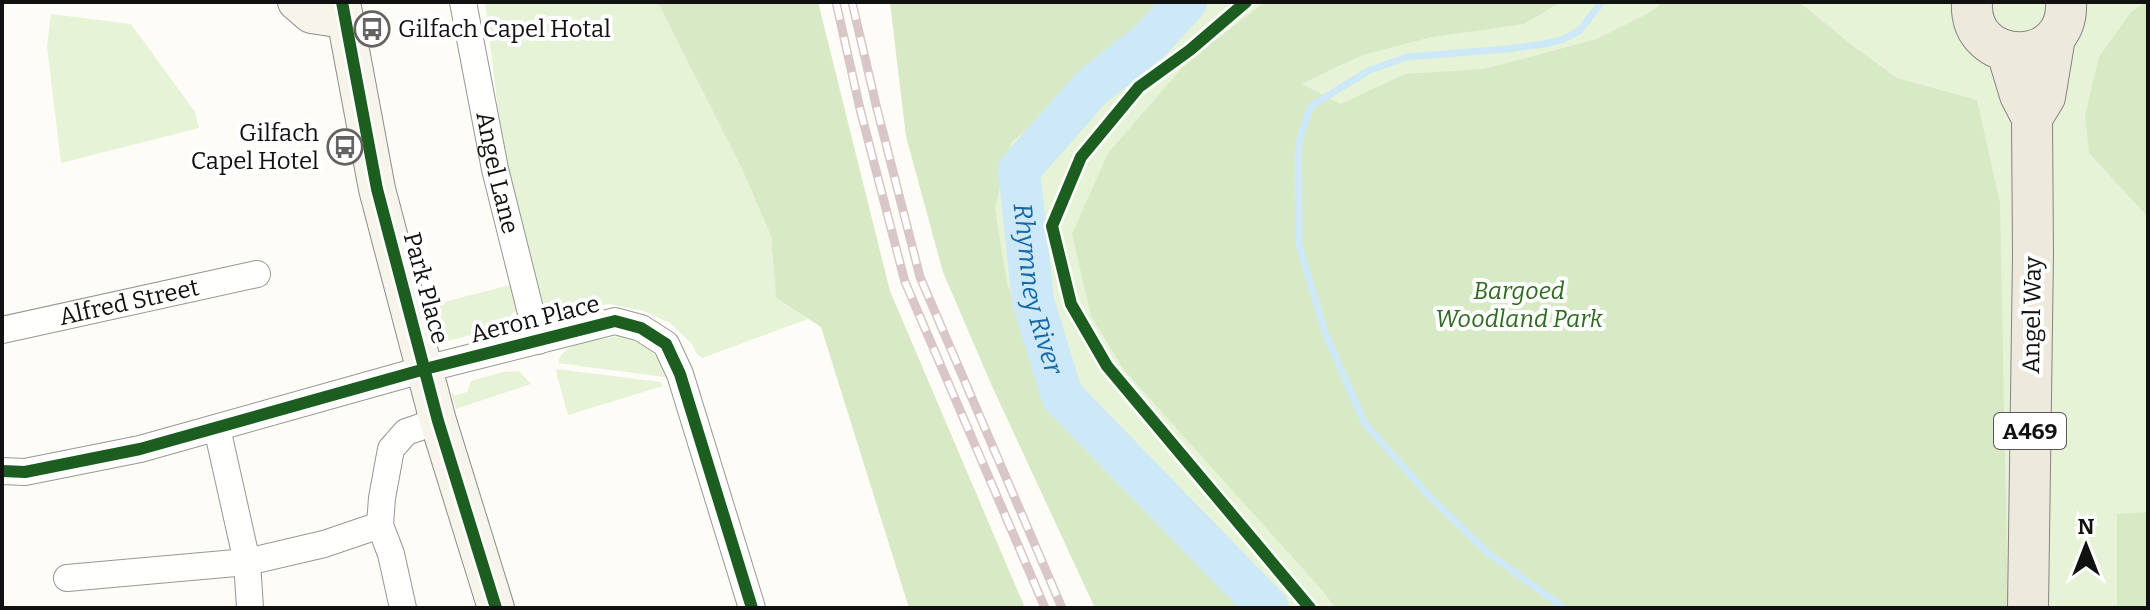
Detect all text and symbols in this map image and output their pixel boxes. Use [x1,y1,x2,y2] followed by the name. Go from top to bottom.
[353,10,391,48] bus stop icon: Gilfach Capel Hotal
[398,15,611,43] place label: Gilfach Capel Hotal
[470,109,525,236] street label: Angel Lane
[191,119,319,175] place label: Gilfach Capel Hotel
[326,128,364,166] bus stop icon: Gilfach Capel Hotel
[1007,202,1070,379] water label: Rhymney River
[398,229,454,347] street label: Park Place
[2017,256,2047,374] street label: Angel Way
[56,273,202,331] street label: Alfred Street
[1435,277,1604,333] park label: Bargoed Woodland Park
[467,289,603,349] street label: Aeron Place
[1994,413,2066,449] road number: A469
[2046,506,2126,586] north arrow
[2078,513,2095,540] text: N

